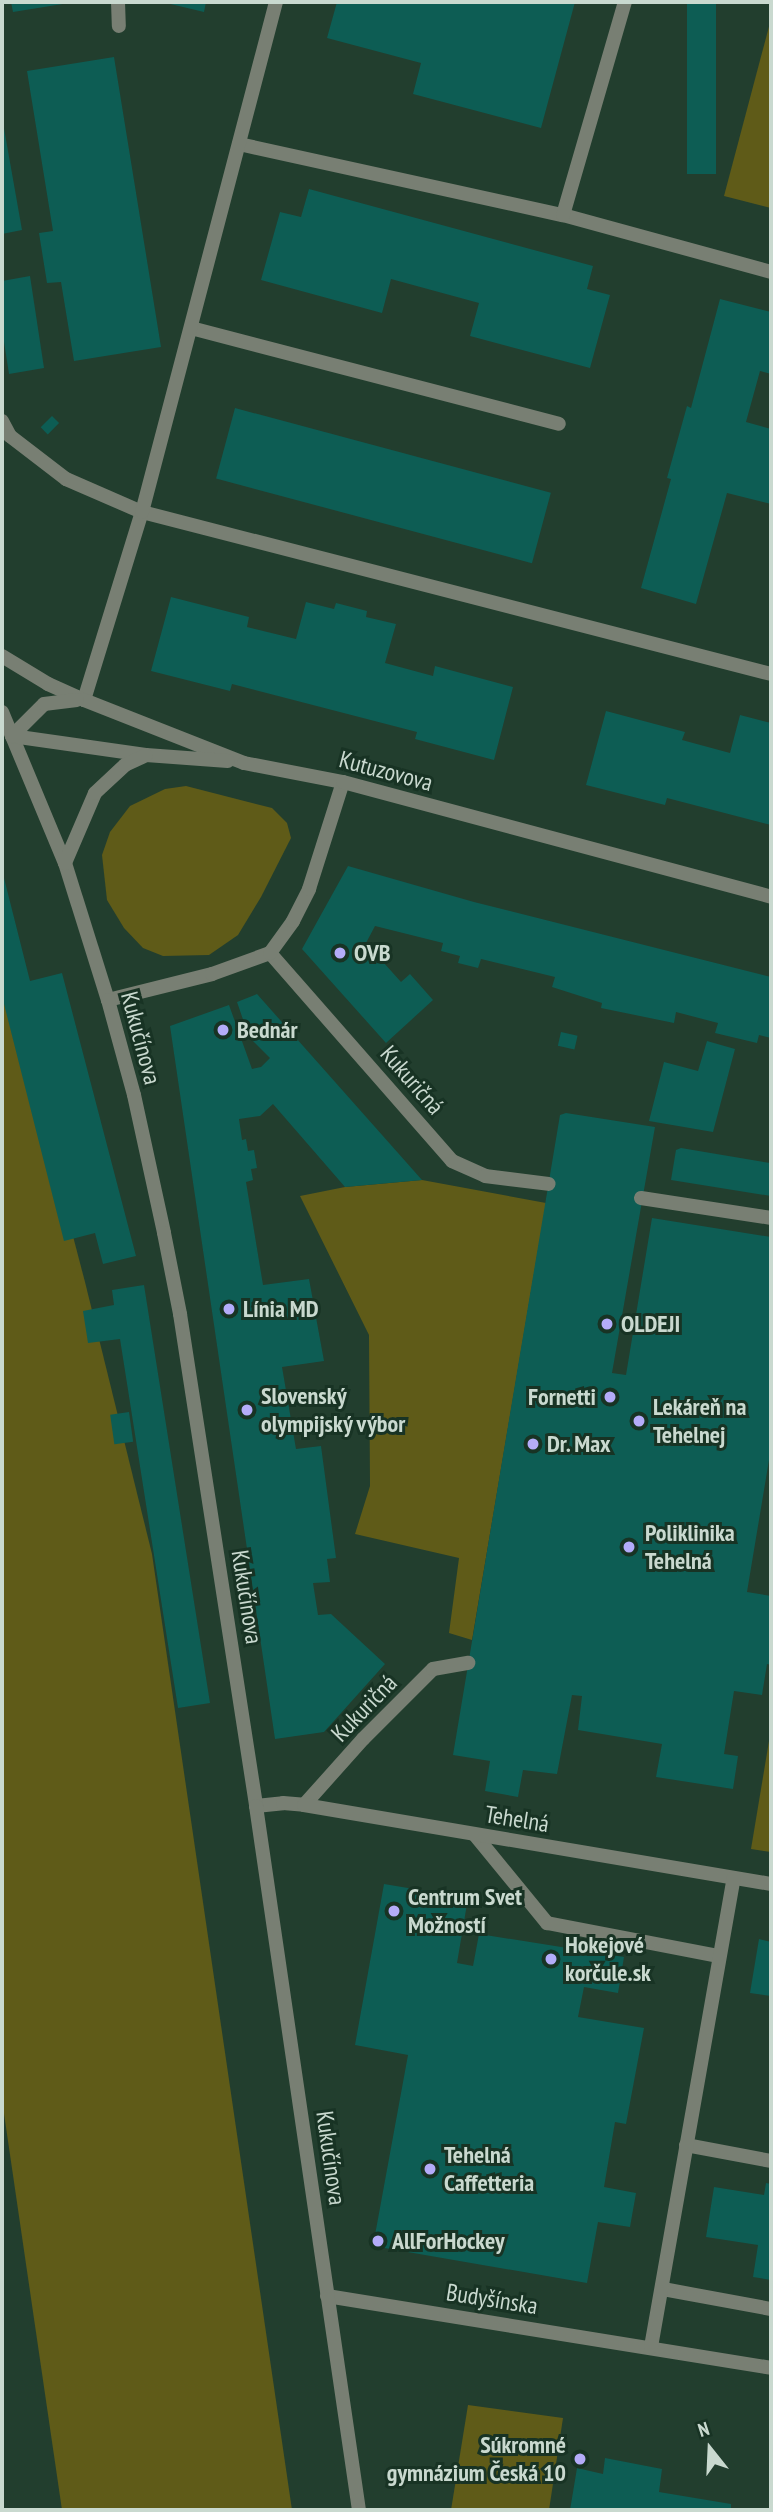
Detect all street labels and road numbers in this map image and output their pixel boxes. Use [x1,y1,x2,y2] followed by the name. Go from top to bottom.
[336,745,436,797] street label: Kutuzovova
[115,988,167,1088] street label: Kukučínova
[374,1040,450,1120] street label: Kukuričná
[225,1548,269,1646] street label: Kukučínova
[325,1669,403,1747] street label: Kukuričná
[483,1800,551,1838] street label: Tehelná
[310,2109,352,2207] street label: Kukučínova
[444,2278,540,2320] street label: Budyšínska

